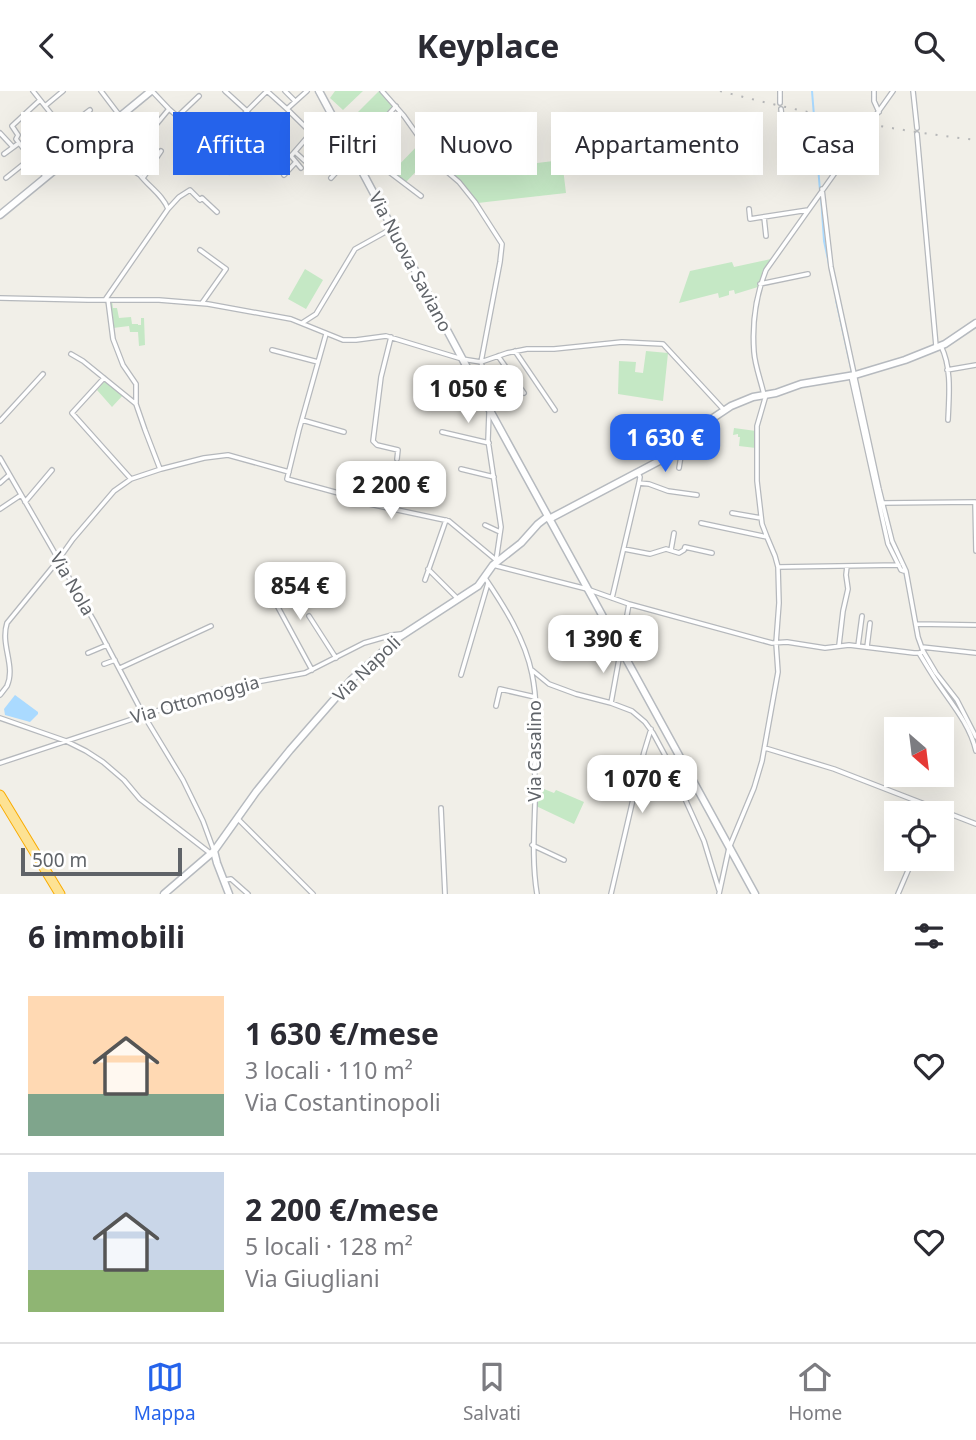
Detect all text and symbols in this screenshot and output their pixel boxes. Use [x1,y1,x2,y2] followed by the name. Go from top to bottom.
[417,24,559,67] text: Keyplace
[28,27,66,65] icon: back
[910,27,948,65] icon: search
[21,112,159,175] chip: Compra
[173,112,290,175] chip: Affitta
[304,112,401,175] chip: Filtri
[415,112,537,175] chip: Nuovo
[551,112,763,175] chip: Appartamento
[777,112,879,175] chip: Casa
[364,187,458,336] street label: Via Nuova Saviano
[403,365,533,425] pin: 1 050 €
[429,372,507,404] text: 1 050 €
[600,415,730,474] pin: 1 630 €
[626,421,704,453] text: 1 630 €
[326,461,456,521] pin: 2 200 €
[352,468,430,500] text: 2 200 €
[45,547,101,620] street label: Via Nola
[251,563,349,622] pin: 854 €
[271,569,329,601] text: 854 €
[538,615,668,675] pin: 1 390 €
[564,622,642,654] text: 1 390 €
[327,630,405,707] street label: Via Napoli
[128,669,262,729] street label: Via Ottomoggia
[522,700,546,802] street label: Via Casalino
[884,717,954,787] north arrow
[884,717,954,871] map controls
[577,755,707,815] pin: 1 070 €
[603,762,681,794] text: 1 070 €
[884,801,954,871] button: locate
[21,845,182,877] scale bar
[32,847,87,873] text: 500 m
[28,916,185,957] text: 6 immobili
[910,917,948,955] icon: filters
[245,1013,439,1054] text: 1 630 €/mese
[84,1024,168,1108] icon: home
[910,1047,948,1085] icon: heart
[245,1054,413,1086] text: 3 locali · 110 m²
[245,1086,441,1118] text: Via Costantinopoli
[245,1189,439,1230] text: 2 200 €/mese
[84,1200,168,1284] icon: home
[910,1223,948,1261] icon: heart
[245,1230,413,1262] text: 5 locali · 128 m²
[245,1262,380,1294] text: Via Giugliani
[134,1358,196,1426] tab: Mappa
[463,1358,521,1426] tab: Salvati
[788,1358,842,1426] tab: Home

